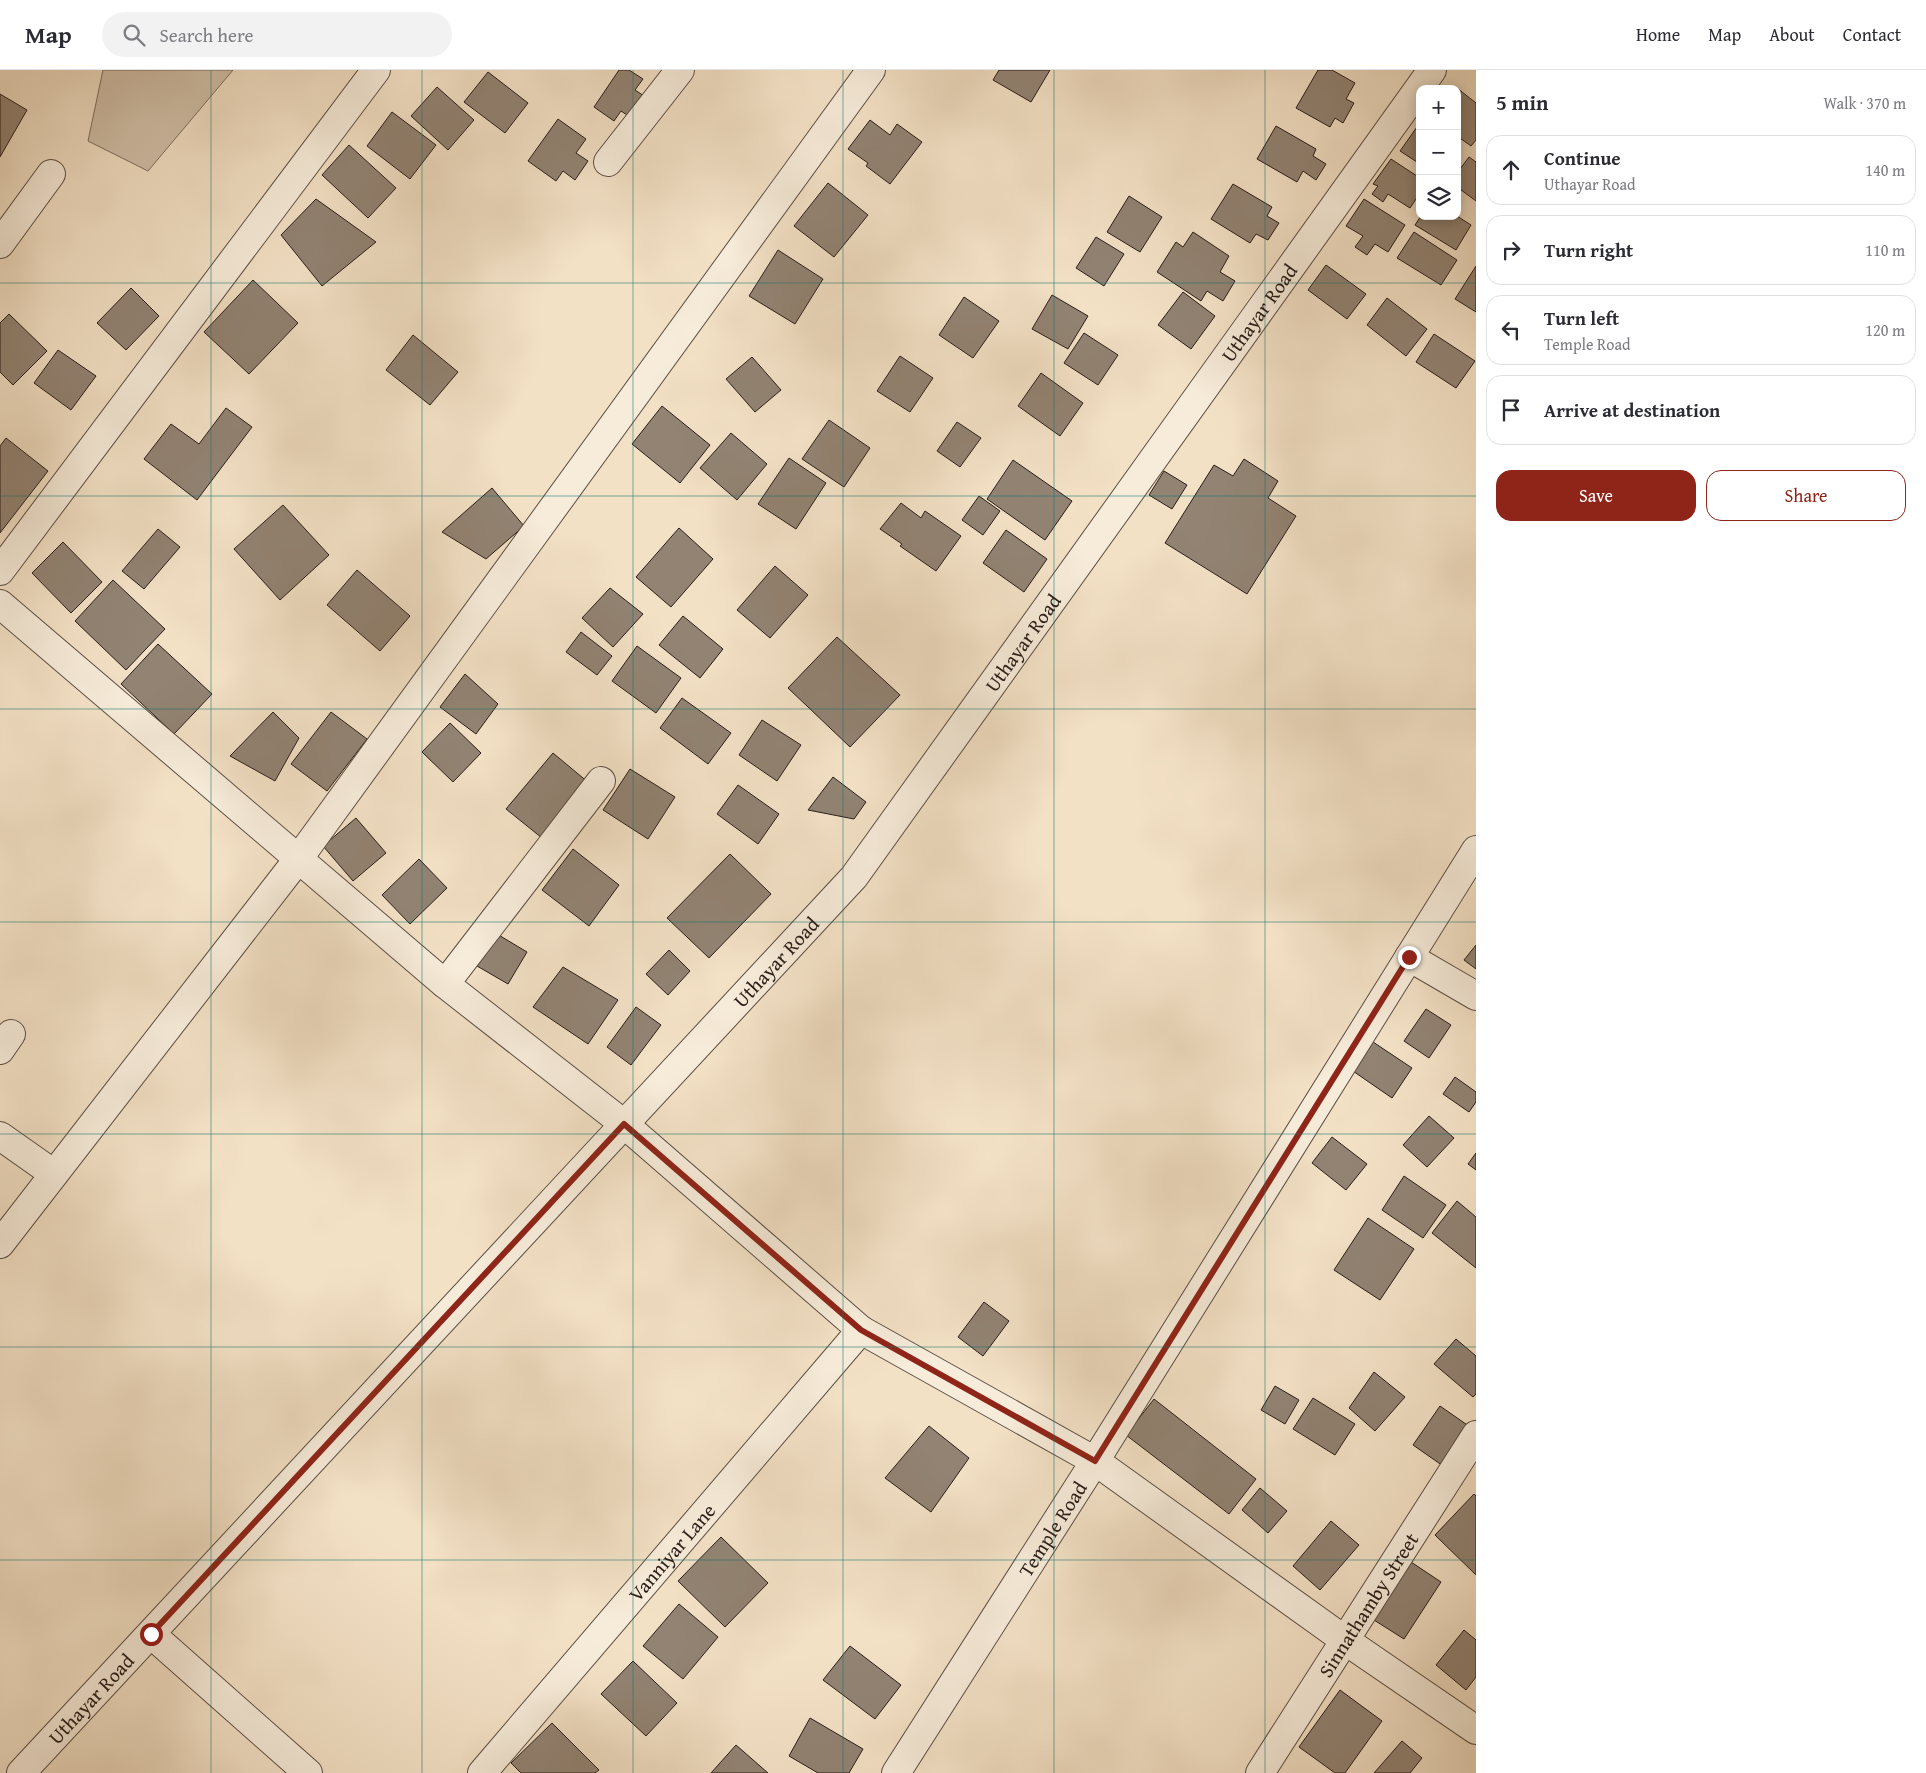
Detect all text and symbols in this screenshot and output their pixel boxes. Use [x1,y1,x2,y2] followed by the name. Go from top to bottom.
[102,12,452,57] search box
[25,17,72,52] text: Map
[120,21,148,49] icon: search
[160,21,253,49] text: Search here
[1636,21,1680,48] text: Home
[1708,21,1741,48] text: Map
[1769,21,1815,48] text: About
[1843,21,1901,48] text: Contact
[1416,85,1461,220] map controls
[1416,85,1461,130] button: +
[1496,87,1548,118] text: 5 min
[1823,91,1906,115] text: Walk · 370 m
[1416,130,1461,175] button: −
[1544,144,1621,172] text: Continue
[1497,156,1525,184] icon: ahead
[1865,158,1905,182] text: 140 m
[1544,172,1636,196] text: Uthayar Road
[1416,175,1461,220] button: layers
[1497,236,1525,264] icon: right
[1544,236,1633,264] text: Turn right
[1865,238,1905,262] text: 110 m
[1213,257,1304,367] street label: Uthayar Road
[1544,304,1619,332] text: Turn left
[1497,316,1525,344] icon: left
[1865,318,1905,342] text: 120 m
[1544,332,1631,356] text: Temple Road
[1497,396,1525,424] icon: arrive
[1544,396,1720,424] text: Arrive at destination
[1496,470,1696,521] button: Save
[1706,470,1906,521] button: Share
[977,587,1067,697] street label: Uthayar Road
[726,909,825,1013] street label: Uthayar Road
[1398,946,1421,969] route end
[1011,1475,1093,1582] street label: Temple Road
[621,1496,722,1607] street label: Vanniyar Lane
[1311,1526,1425,1683] street label: Sinnathamby Street
[140,1623,163,1646] route start
[41,1646,140,1750] street label: Uthayar Road

